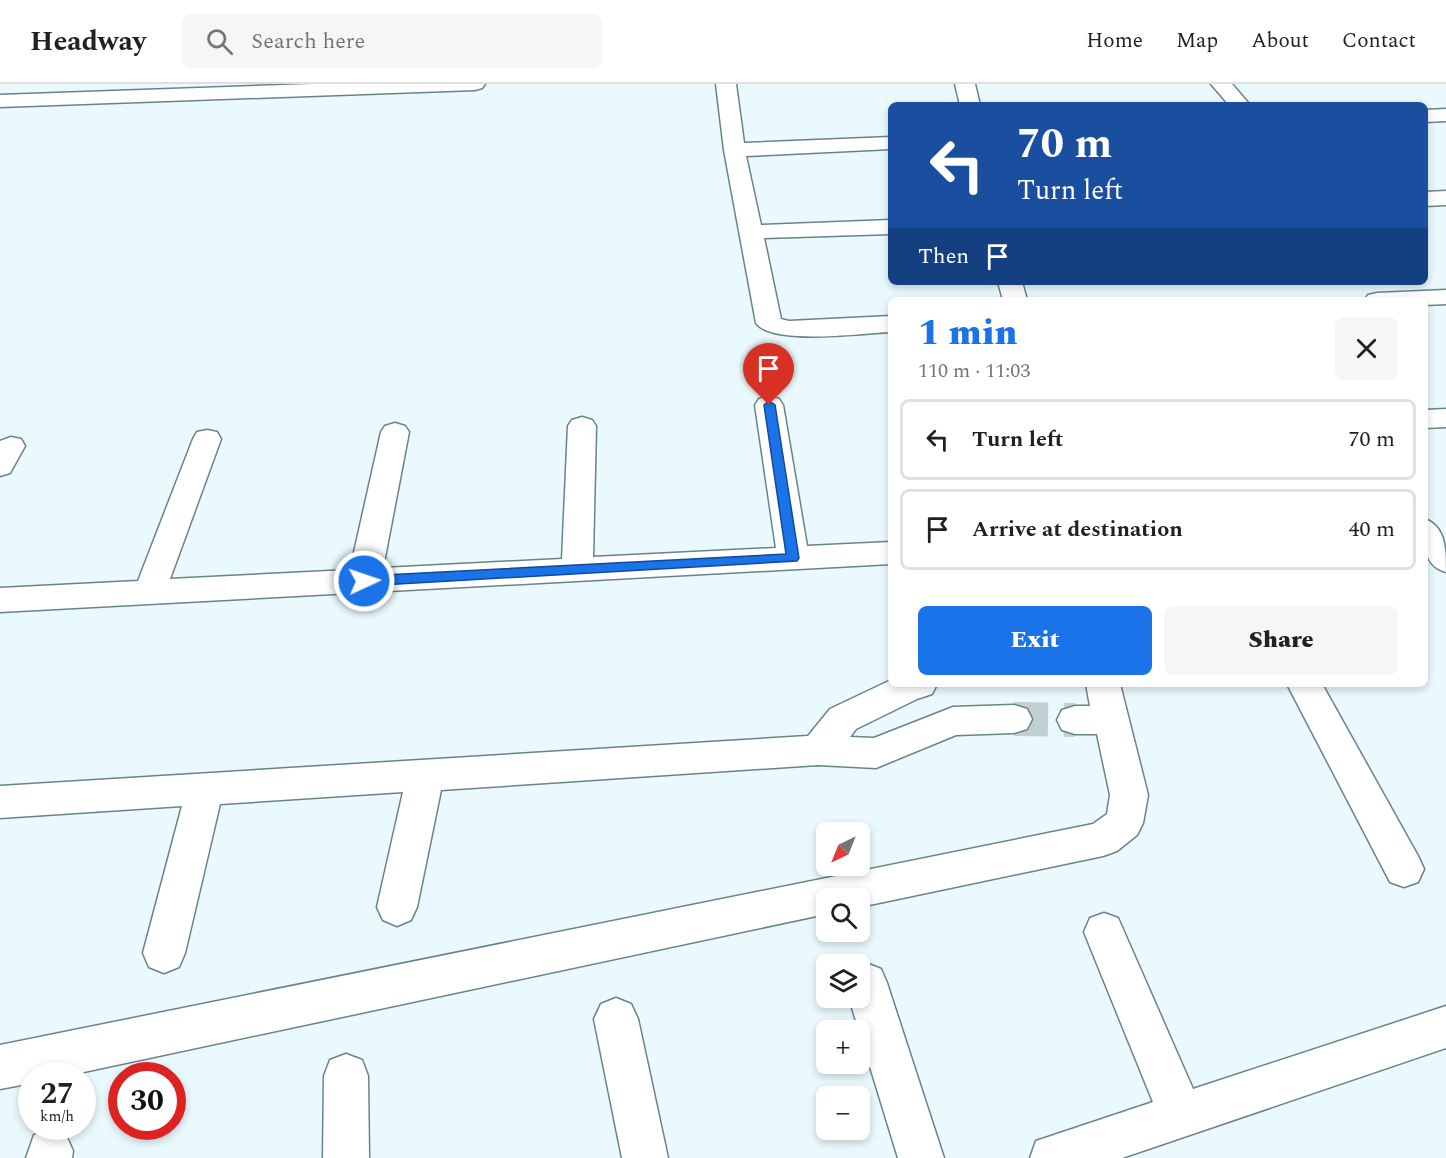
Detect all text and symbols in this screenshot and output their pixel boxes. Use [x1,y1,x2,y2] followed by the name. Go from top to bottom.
[182,14,602,68] search box
[30,20,146,63] text: Headway
[203,25,236,58] icon: search
[251,25,365,58] text: Search here
[1086,25,1143,57] text: Home
[1176,25,1218,57] text: Map
[1251,25,1309,57] text: About
[1342,25,1416,57] text: Contact
[1017,113,1112,176] text: 70 m
[918,126,996,204] icon: left
[1017,170,1123,212] text: Turn left
[918,240,969,273] text: Then
[981,240,1014,273] icon: arrive
[918,306,1018,361] text: 1 min
[1335,317,1398,380] button: close
[743,343,794,405] pin
[752,352,785,385] icon: arrive
[918,356,1030,386] text: 110 m · 11:03
[921,423,954,456] icon: left
[972,423,1064,456] text: Turn left
[1349,423,1395,456] text: 70 m
[921,513,954,546] icon: arrive
[972,513,1183,546] text: Arrive at destination
[1349,513,1395,546] text: 40 m
[332,549,396,613] position arrow
[918,606,1152,675] button: Exit
[1164,606,1398,675] button: Share
[816,822,870,876] north arrow
[816,822,870,1140] map controls
[816,888,870,942] button: search
[816,954,870,1008] button: layers
[816,1020,870,1074] button: +
[108,1062,186,1140] speed limit sign: 30
[40,1071,74,1117] text: 27
[816,1086,870,1140] button: −
[40,1105,74,1128] text: km/h

